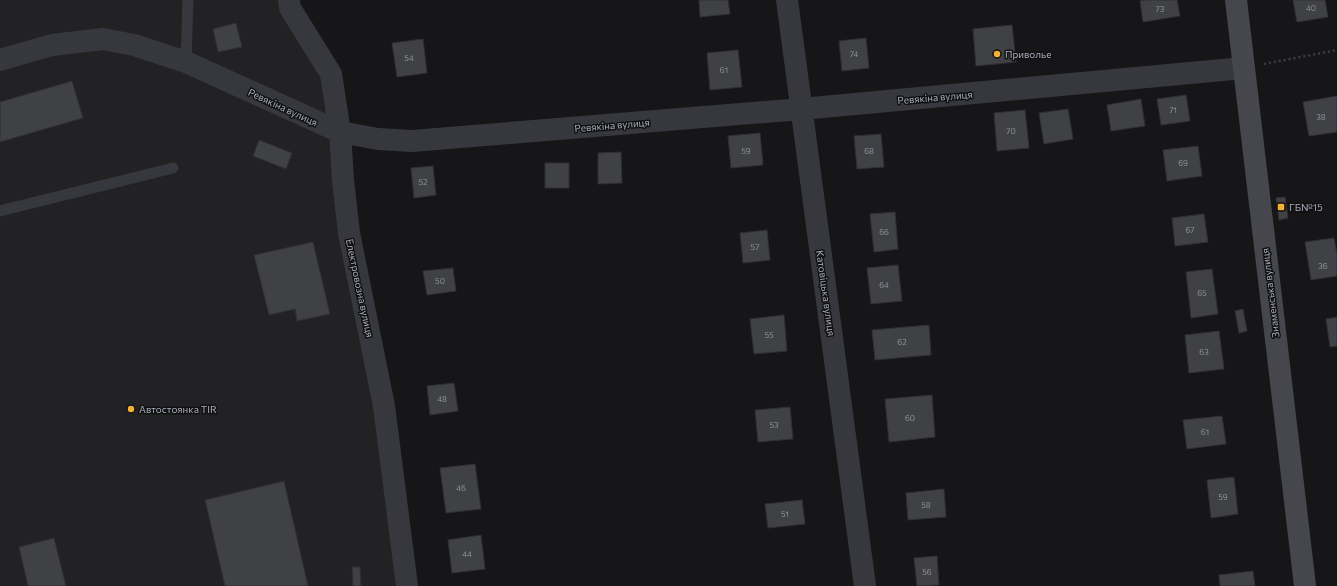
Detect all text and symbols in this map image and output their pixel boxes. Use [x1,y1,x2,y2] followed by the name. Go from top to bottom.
[1306,3,1316,13] house number: 40
[1156,4,1165,14] house number: 73
[1005,48,1051,60] place label: Приволье
[850,49,858,59] house number: 74
[992,49,1002,59] marker: Приволье
[404,53,414,63] house number: 54
[720,65,728,75] house number: 61
[246,86,320,128] street label: Ревякіна вулиця
[897,88,973,106] street label: Ревякіна вулиця
[1169,105,1177,115] house number: 71
[1316,112,1326,122] house number: 38
[574,116,650,134] street label: Ревякіна вулиця
[1006,126,1016,136] house number: 70
[741,146,751,156] house number: 59
[864,146,874,156] house number: 68
[1178,158,1188,168] house number: 69
[418,177,428,187] house number: 52
[1289,201,1323,213] place label: ГБ№15
[1276,202,1286,212] marker: ГБ№15
[1185,225,1195,235] house number: 67
[879,227,889,237] house number: 66
[344,238,376,338] street label: Електровозна вулиця
[751,242,759,252] house number: 57
[1259,248,1281,338] street label: Знаменська вулиця
[814,249,838,337] street label: Катовіцька вулиця
[1318,261,1328,271] house number: 36
[435,276,445,286] house number: 50
[879,280,889,290] house number: 64
[1197,288,1207,298] house number: 65
[764,330,774,340] house number: 55
[897,337,907,347] house number: 62
[1199,347,1209,357] house number: 63
[437,394,447,404] house number: 48
[139,403,217,415] place label: Автостоянка TIR
[126,404,136,414] marker: Автостоянка TIR
[905,413,915,423] house number: 60
[769,420,779,430] house number: 53
[1201,427,1209,437] house number: 61
[456,483,466,493] house number: 46
[1218,492,1228,502] house number: 59
[921,500,931,510] house number: 58
[781,509,789,519] house number: 51
[462,549,472,559] house number: 44
[922,567,932,577] house number: 56

